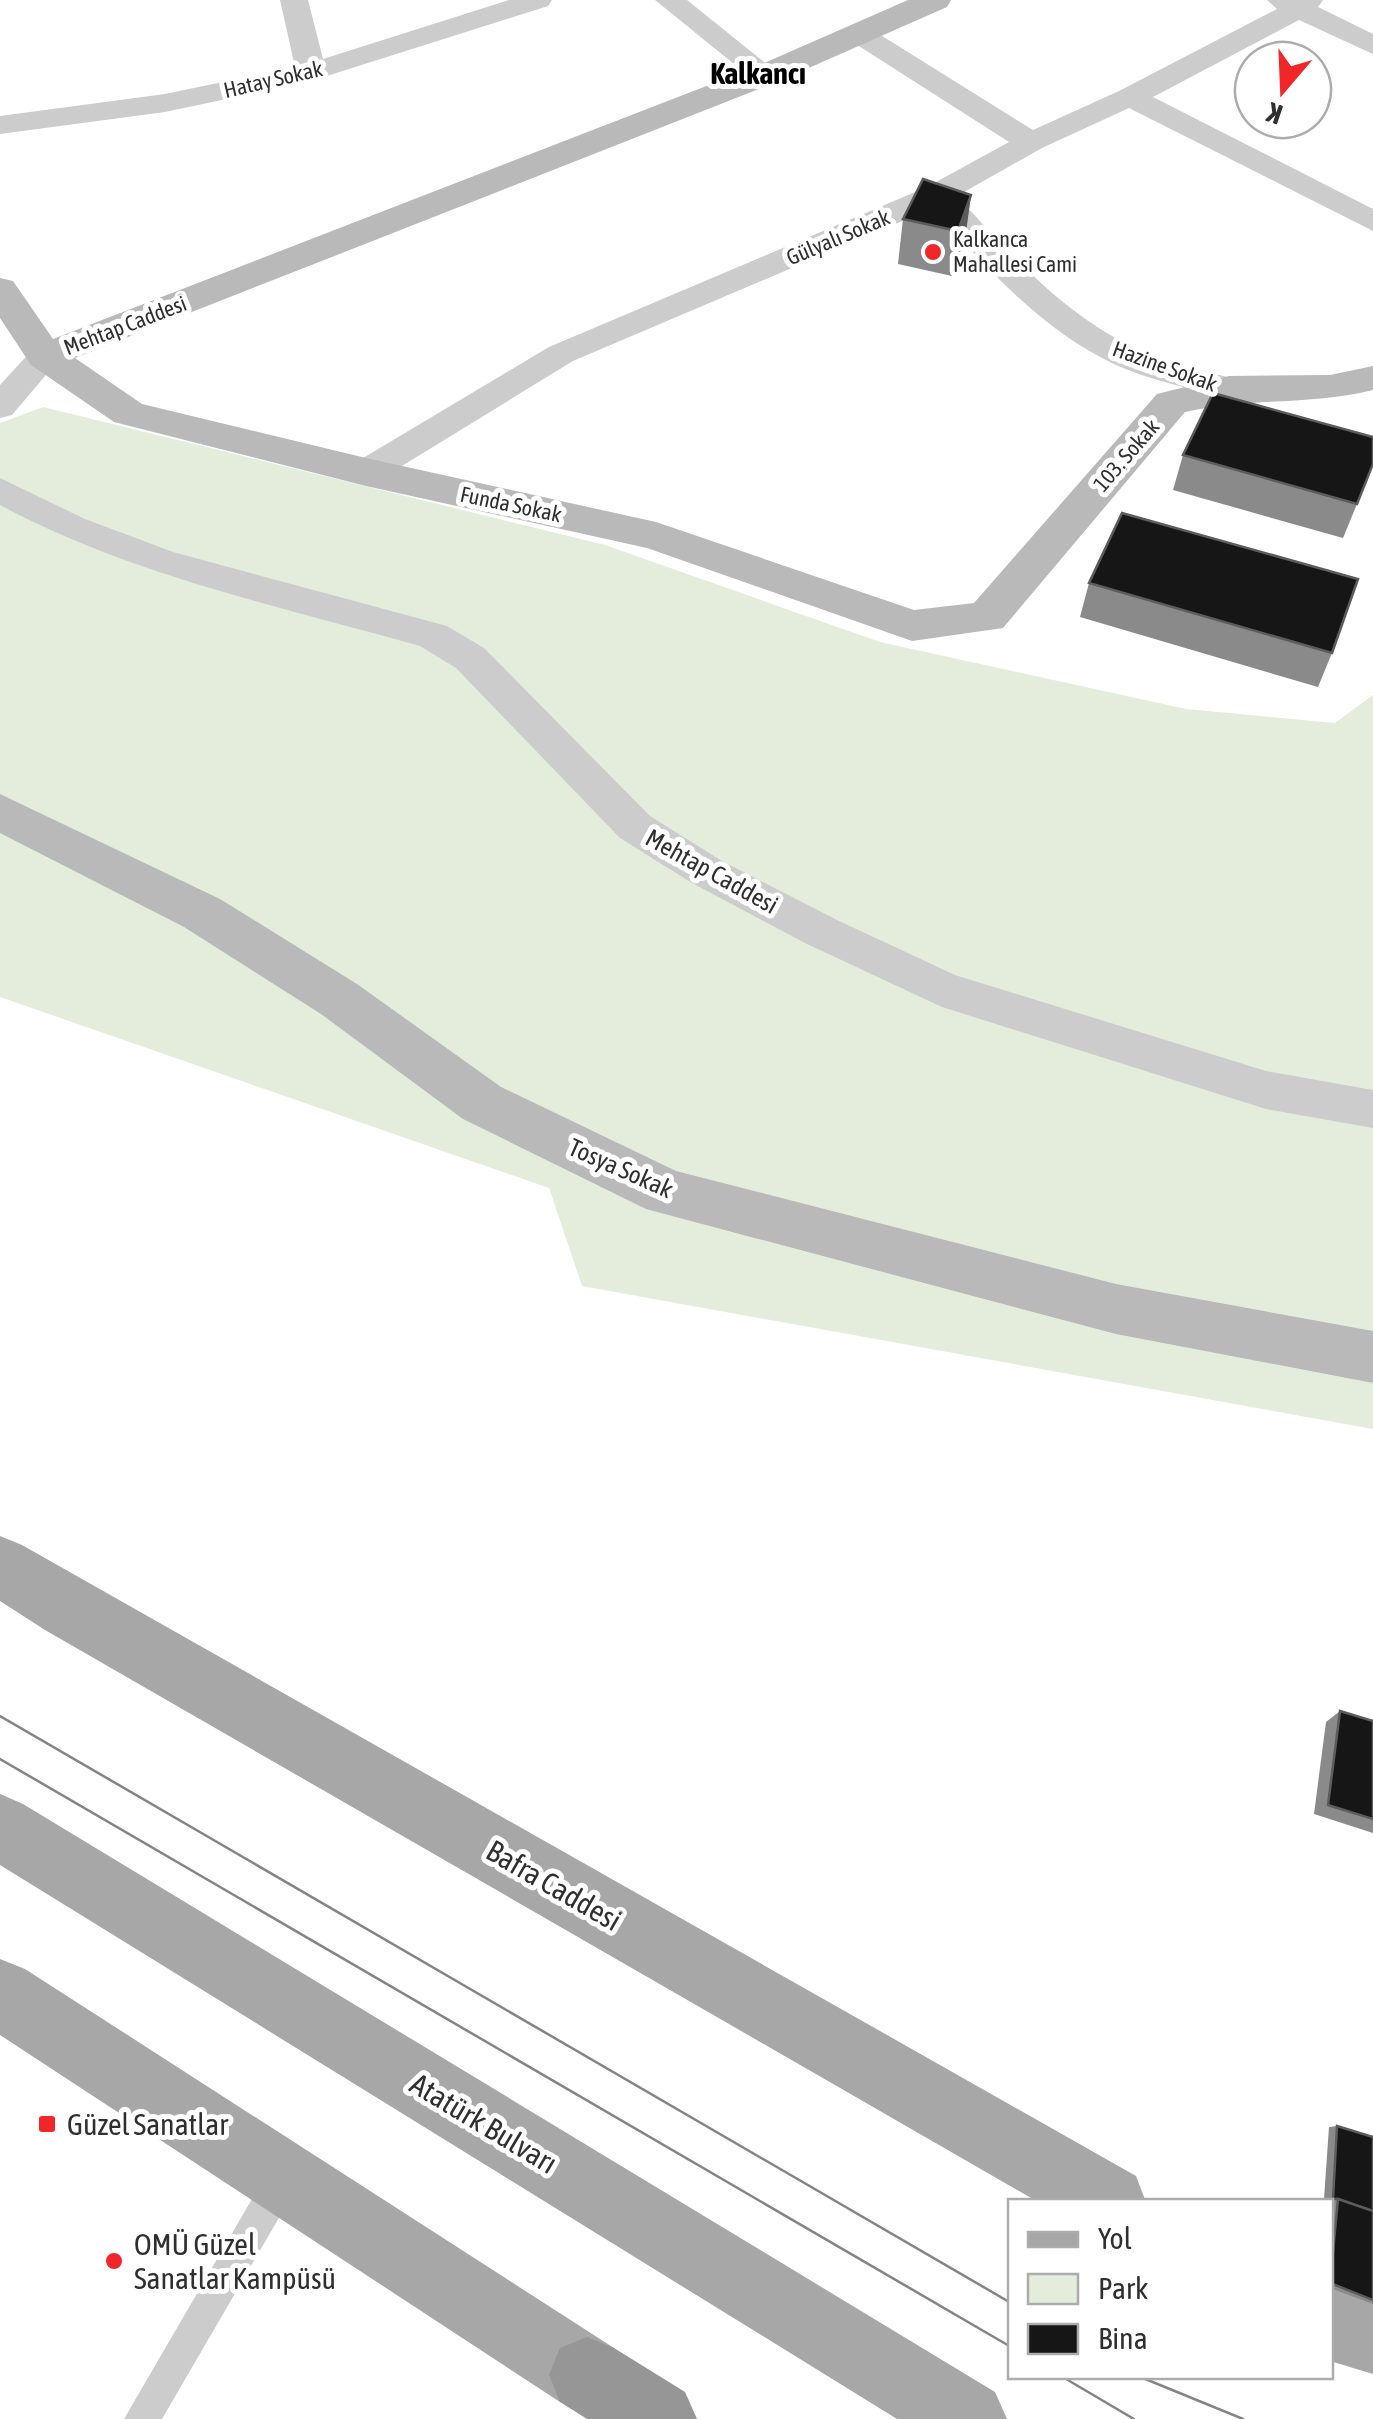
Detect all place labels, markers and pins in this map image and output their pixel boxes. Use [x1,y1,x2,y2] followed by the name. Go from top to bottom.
[953,226,1077,277] place label: Kalkanca Mahallesi Cami
[922,241,944,263] marker: Kalkanca Mahallesi Cami
[67,2107,229,2141] place label: Güzel Sanatlar
[36,2113,58,2135] marker: Güzel Sanatlar
[134,2227,336,2295] place label: OMÜ Güzel Sanatlar Kampüsü
[103,2250,125,2272] marker: OMÜ Güzel Sanatlar Kampüsü

